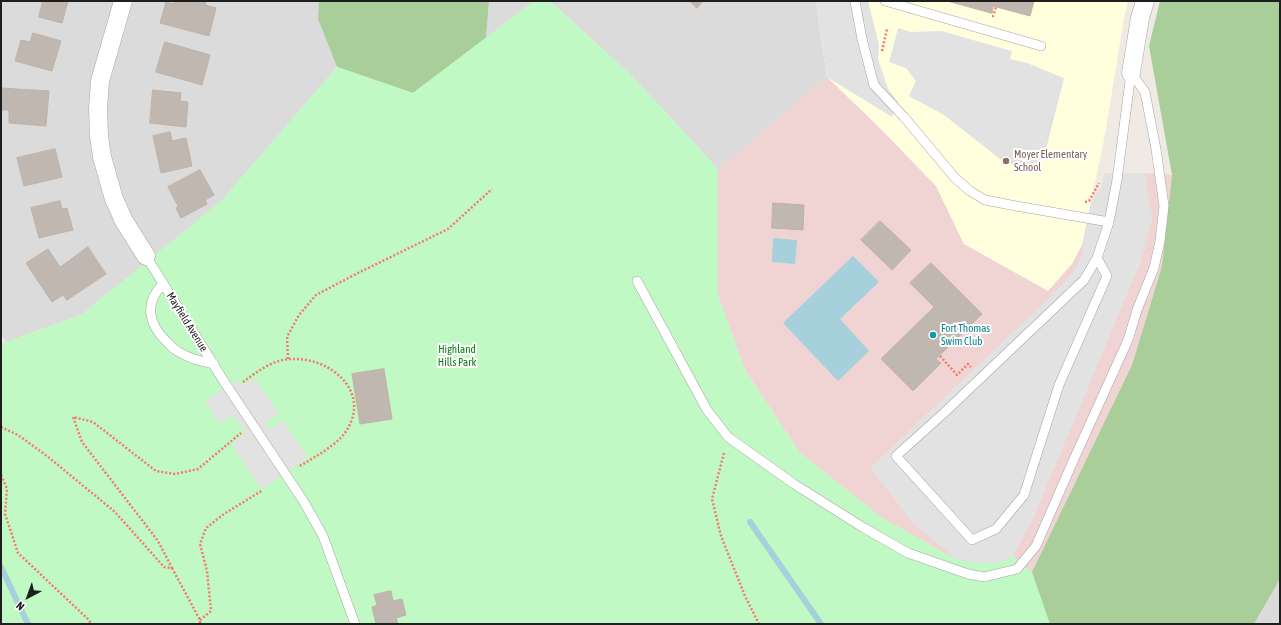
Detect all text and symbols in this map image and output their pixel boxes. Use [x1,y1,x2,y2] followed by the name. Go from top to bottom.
[1014,148,1087,174] place label: Moyer Elementary School
[1001,156,1011,166] marker: Moyer Elementary School
[164,290,210,354] street label: Mayfield Avenue
[941,322,990,348] place label: Fort Thomas Swim Club
[928,330,938,340] marker: Fort Thomas Swim Club
[438,343,476,369] park label: Highland Hills Park
[8,577,48,617] north arrow
[14,599,27,613] text: N

